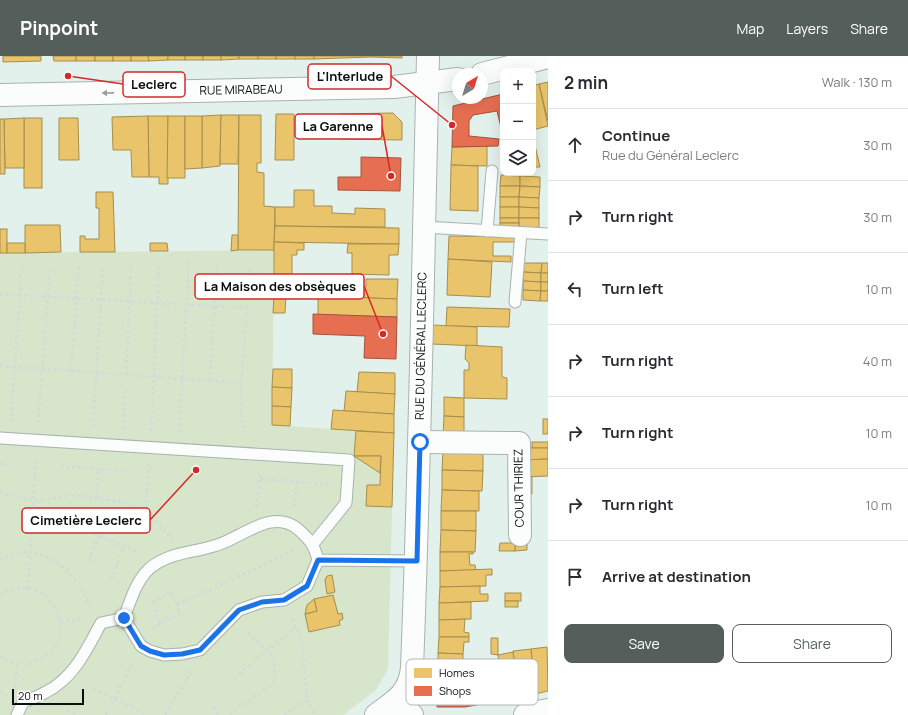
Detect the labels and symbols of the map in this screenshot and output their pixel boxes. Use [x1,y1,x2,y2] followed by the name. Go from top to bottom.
[308,64,391,89] callout: L'Interlude
[317,67,383,85] text: L'Interlude
[452,68,488,104] north arrow
[123,72,185,97] callout: Leclerc
[131,75,178,93] text: Leclerc
[199,80,283,99] street label: RUE MIRABEAU
[101,90,114,96] one-way arrow
[295,114,382,139] callout: La Garenne
[303,117,374,135] text: La Garenne
[411,272,430,420] street label: RUE DU GÉNÉRAL LECLERC
[195,274,364,299] callout: La Maison des obsèques
[204,277,356,295] text: La Maison des obsèques
[411,433,429,451] route start
[509,449,528,527] street label: COUR THIRIEZ
[22,508,150,533] callout: Cimetière Leclerc
[30,511,142,529] text: Cimetière Leclerc
[115,609,133,627] route end
[406,659,538,705] legend
[439,665,475,680] text: Homes
[439,683,471,698] text: Shops
[12,687,84,706] scale bar

